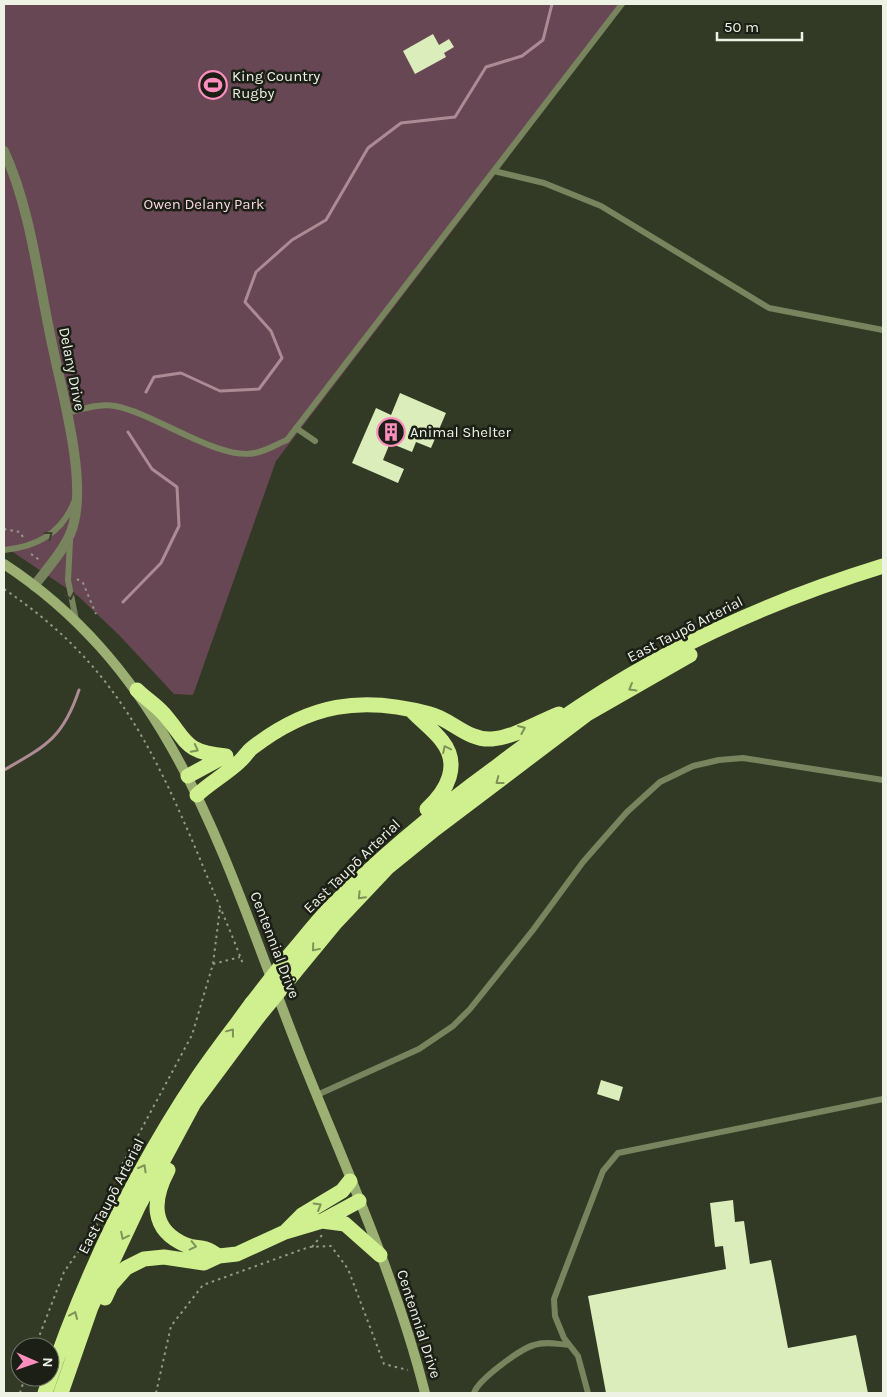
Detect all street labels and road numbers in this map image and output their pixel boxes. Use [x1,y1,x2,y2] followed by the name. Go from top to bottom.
[55,326,89,412] street label: Delany Drive
[624,592,746,666] street label: East Taupō Arterial
[300,815,404,917] street label: East Taupō Arterial
[246,889,304,1001] street label: Centennial Drive
[74,1135,148,1257] street label: East Taupō Arterial
[393,1268,445,1380] street label: Centennial Drive

